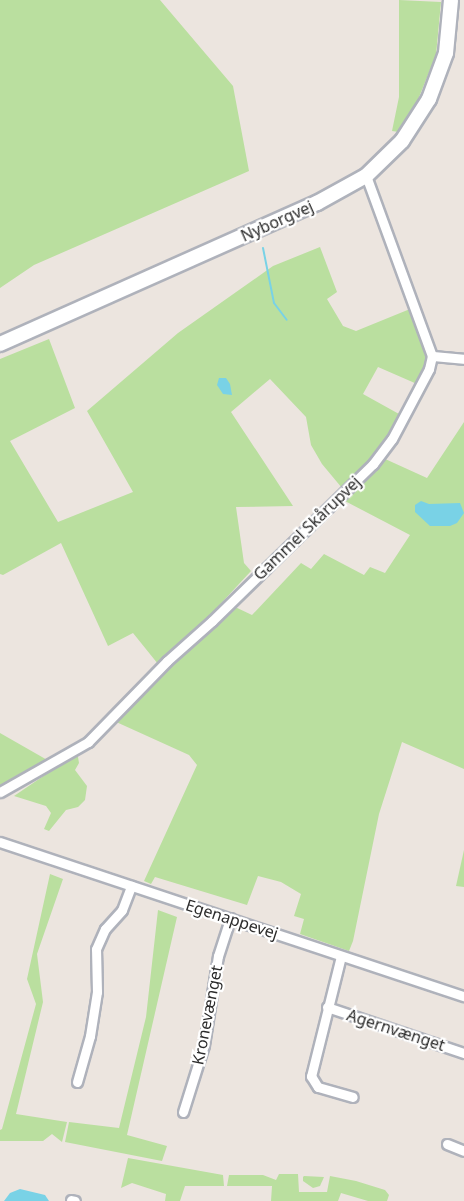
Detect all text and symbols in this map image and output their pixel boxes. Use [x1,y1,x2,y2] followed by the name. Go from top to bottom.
[238,196,316,246] street label: Nyborgvej
[249,472,365,584] street label: Gammel Skårupvej
[183,895,281,943] street label: Egenappevej
[188,964,226,1066] street label: Kronevænget
[344,1005,448,1055] street label: Agernvænget

